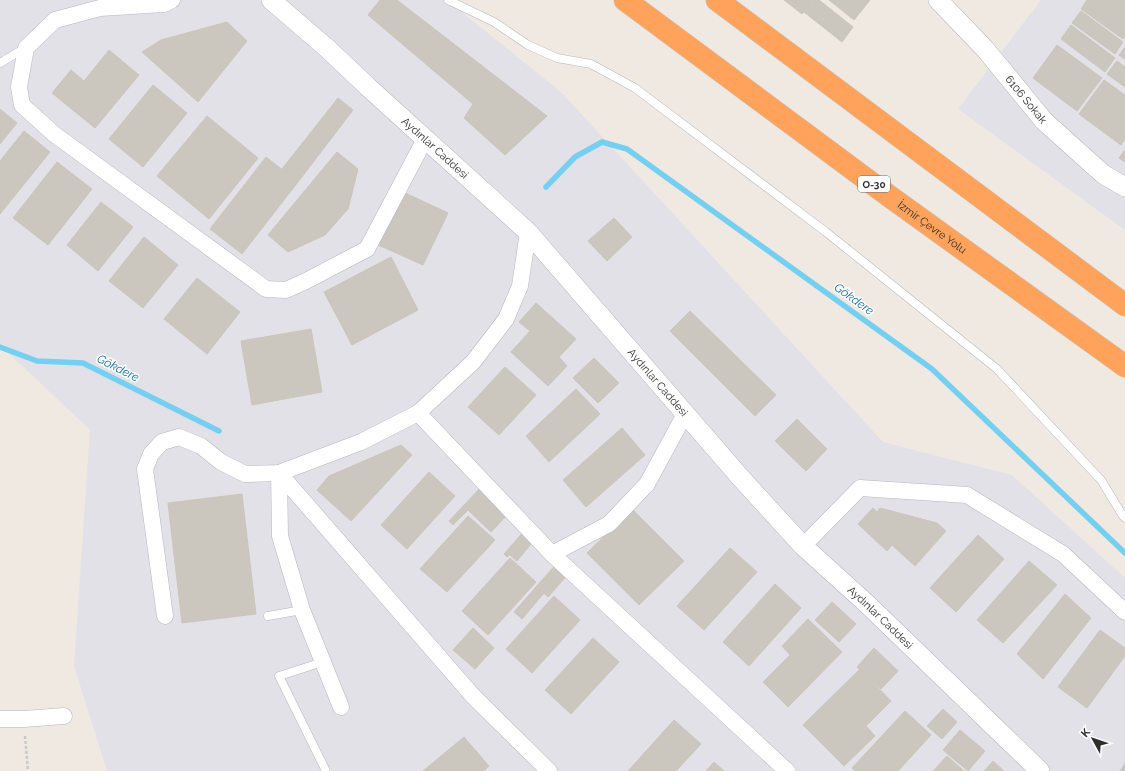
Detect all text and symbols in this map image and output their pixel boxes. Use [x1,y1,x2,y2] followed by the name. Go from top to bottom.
[1002,73,1050,127] street label: 6106 Sokak
[399,115,471,182] street label: Aydınlar Caddesi
[858,176,890,192] road number: O-30
[895,198,969,257] street label: İzmir Çevre Yolu
[831,280,877,318] water label: Gökdere
[625,346,691,419] street label: Aydınlar Caddesi
[95,351,142,385] water label: Gökdere
[845,584,916,652] street label: Aydınlar Caddesi
[1073,719,1113,759] north arrow
[1078,725,1093,740] text: K

